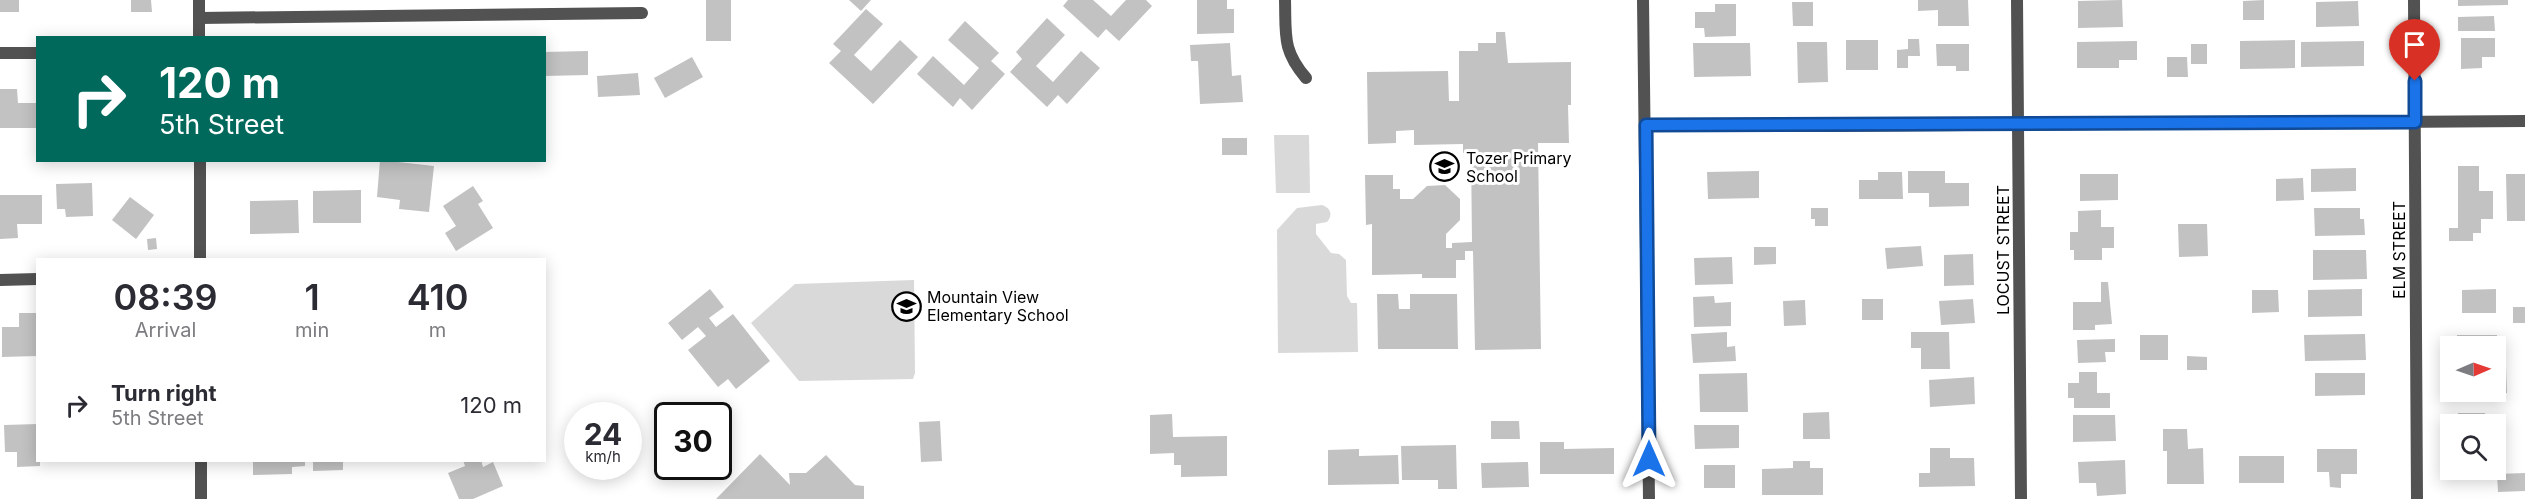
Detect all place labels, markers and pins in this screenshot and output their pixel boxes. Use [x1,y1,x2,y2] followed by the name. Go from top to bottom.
[2389,19,2440,81] pin
[1466,148,1572,186] place label: Tozer Primary School
[1429,151,1461,183] school or university icon: Tozer Primary School
[927,287,1069,325] place label: Mountain View Elementary School
[890,290,922,322] school or university icon: Mountain View Elementary School

